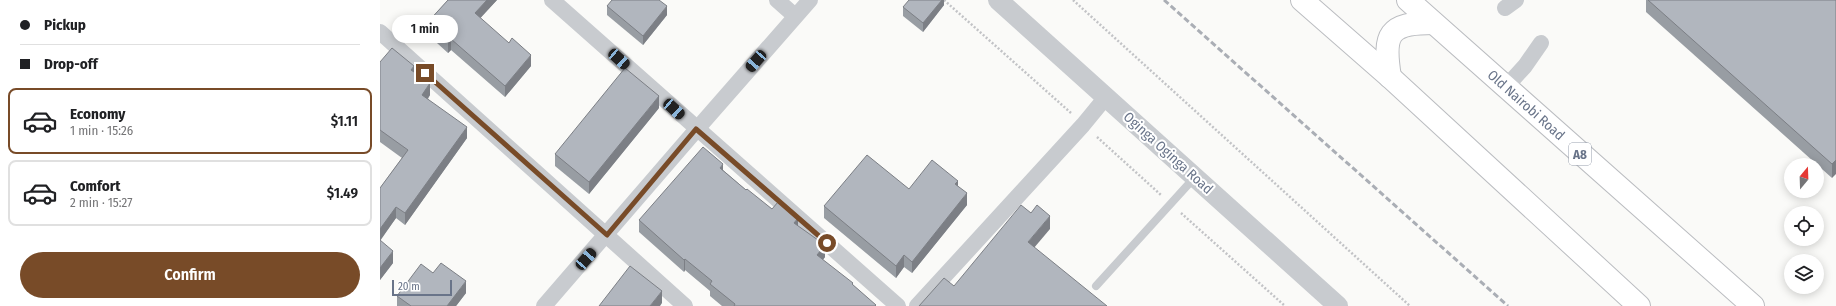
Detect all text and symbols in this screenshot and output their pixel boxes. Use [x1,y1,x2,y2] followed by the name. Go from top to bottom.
[392,15,458,43] callout: 1 min
[44,16,86,34] text: Pickup
[411,21,439,36] text: 1 min
[606,47,632,71] car
[744,48,768,74] car
[44,55,98,73] text: Drop-off
[416,64,434,82] route end
[1484,66,1568,144] street label: Old Nairobi Road
[661,97,687,121] car
[22,103,58,139] icon: car
[70,105,125,123] text: Economy
[1120,108,1216,198] street label: Oginga Oginga Road
[331,112,358,130] text: $1.11
[70,123,133,138] text: 1 min · 15:26
[1569,143,1591,165] road number: A8
[1784,158,1824,198] north arrow
[1784,158,1824,294] map controls
[22,175,58,211] icon: car
[70,177,121,195] text: Comfort
[327,184,358,202] text: $1.49
[70,195,132,210] text: 2 min · 15:27
[1784,206,1824,246] button: locate
[818,234,836,252] route start
[574,246,598,272] car
[20,252,360,298] button: Confirm
[1784,254,1824,294] button: layers
[392,278,452,297] scale bar
[398,280,420,293] text: 20 m

